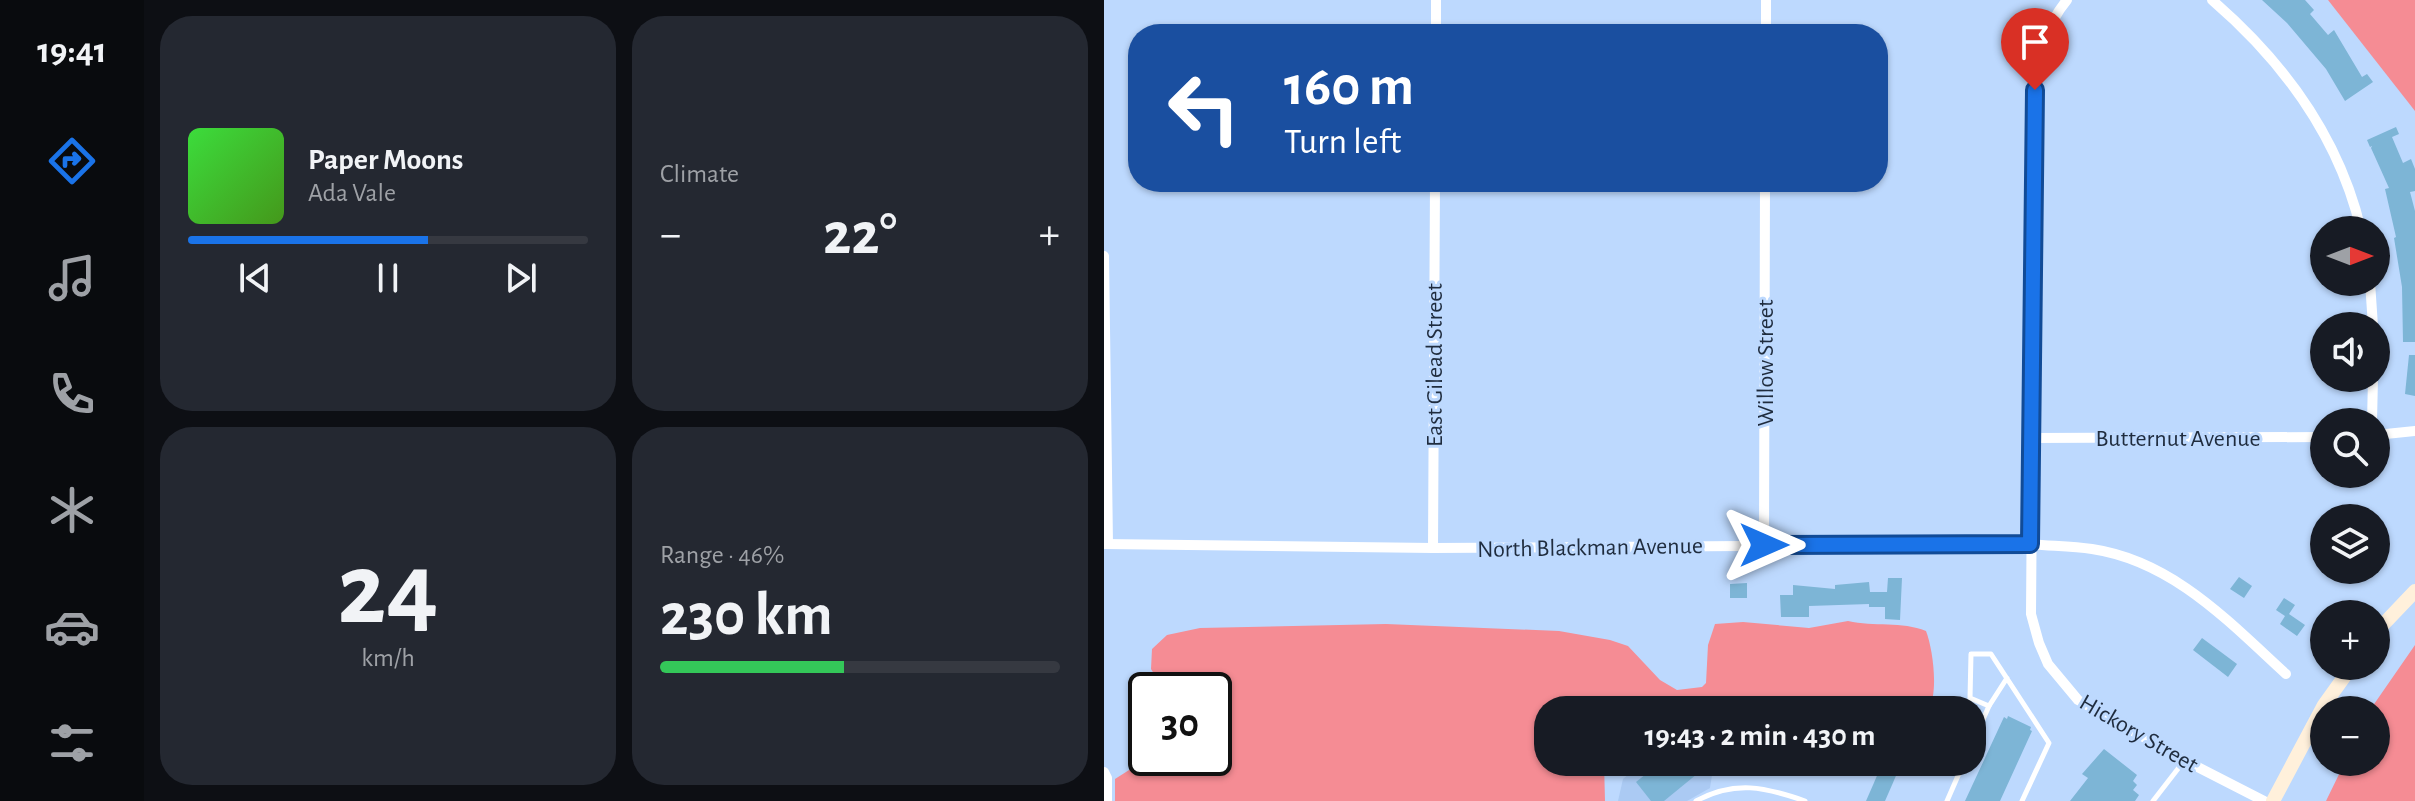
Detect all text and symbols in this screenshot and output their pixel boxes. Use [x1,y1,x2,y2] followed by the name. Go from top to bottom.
[2001,8,2069,90] pin
[2013,20,2057,64] icon: arrive
[37,33,107,69] text: 19:41
[1152,56,1256,160] icon: left
[1284,59,1414,115] text: 160 m
[1284,124,1401,160] text: Turn left
[44,133,100,189] icon: directions
[308,145,463,175] text: Paper Moons
[660,161,739,187] text: Climate
[308,180,396,206] text: Ada Vale
[823,205,897,265] text: 22°
[660,213,681,257] text: −
[1039,213,1060,257] text: +
[2310,216,2390,296] north arrow
[2310,216,2390,776] map controls
[44,250,100,306] icon: music
[233,256,277,300] icon: previous
[366,256,410,300] icon: pause
[499,256,543,300] icon: next
[1423,283,1447,447] street label: East Gilead Street
[1754,299,1778,427] street label: Willow Street
[2310,312,2390,392] button: sound
[44,366,100,422] icon: phone
[2310,408,2390,488] button: search
[2095,427,2261,451] street label: Butternut Avenue
[44,482,100,538] icon: climate
[1722,503,1806,587] position arrow
[2310,504,2390,584] button: layers
[1477,534,1703,562] street label: North Blackman Avenue
[337,539,439,643] text: 24
[660,542,784,568] text: Range · 46%
[660,586,833,646] text: 230 km
[44,599,100,655] icon: car
[2310,600,2390,680] button: +
[361,645,415,671] text: km/h
[1128,672,1232,776] speed limit sign: 30
[2075,690,2202,778] street label: Hickory Street
[2310,696,2390,776] button: −
[44,715,100,771] icon: filters
[1645,721,1876,751] text: 19:43 · 2 min · 430 m

